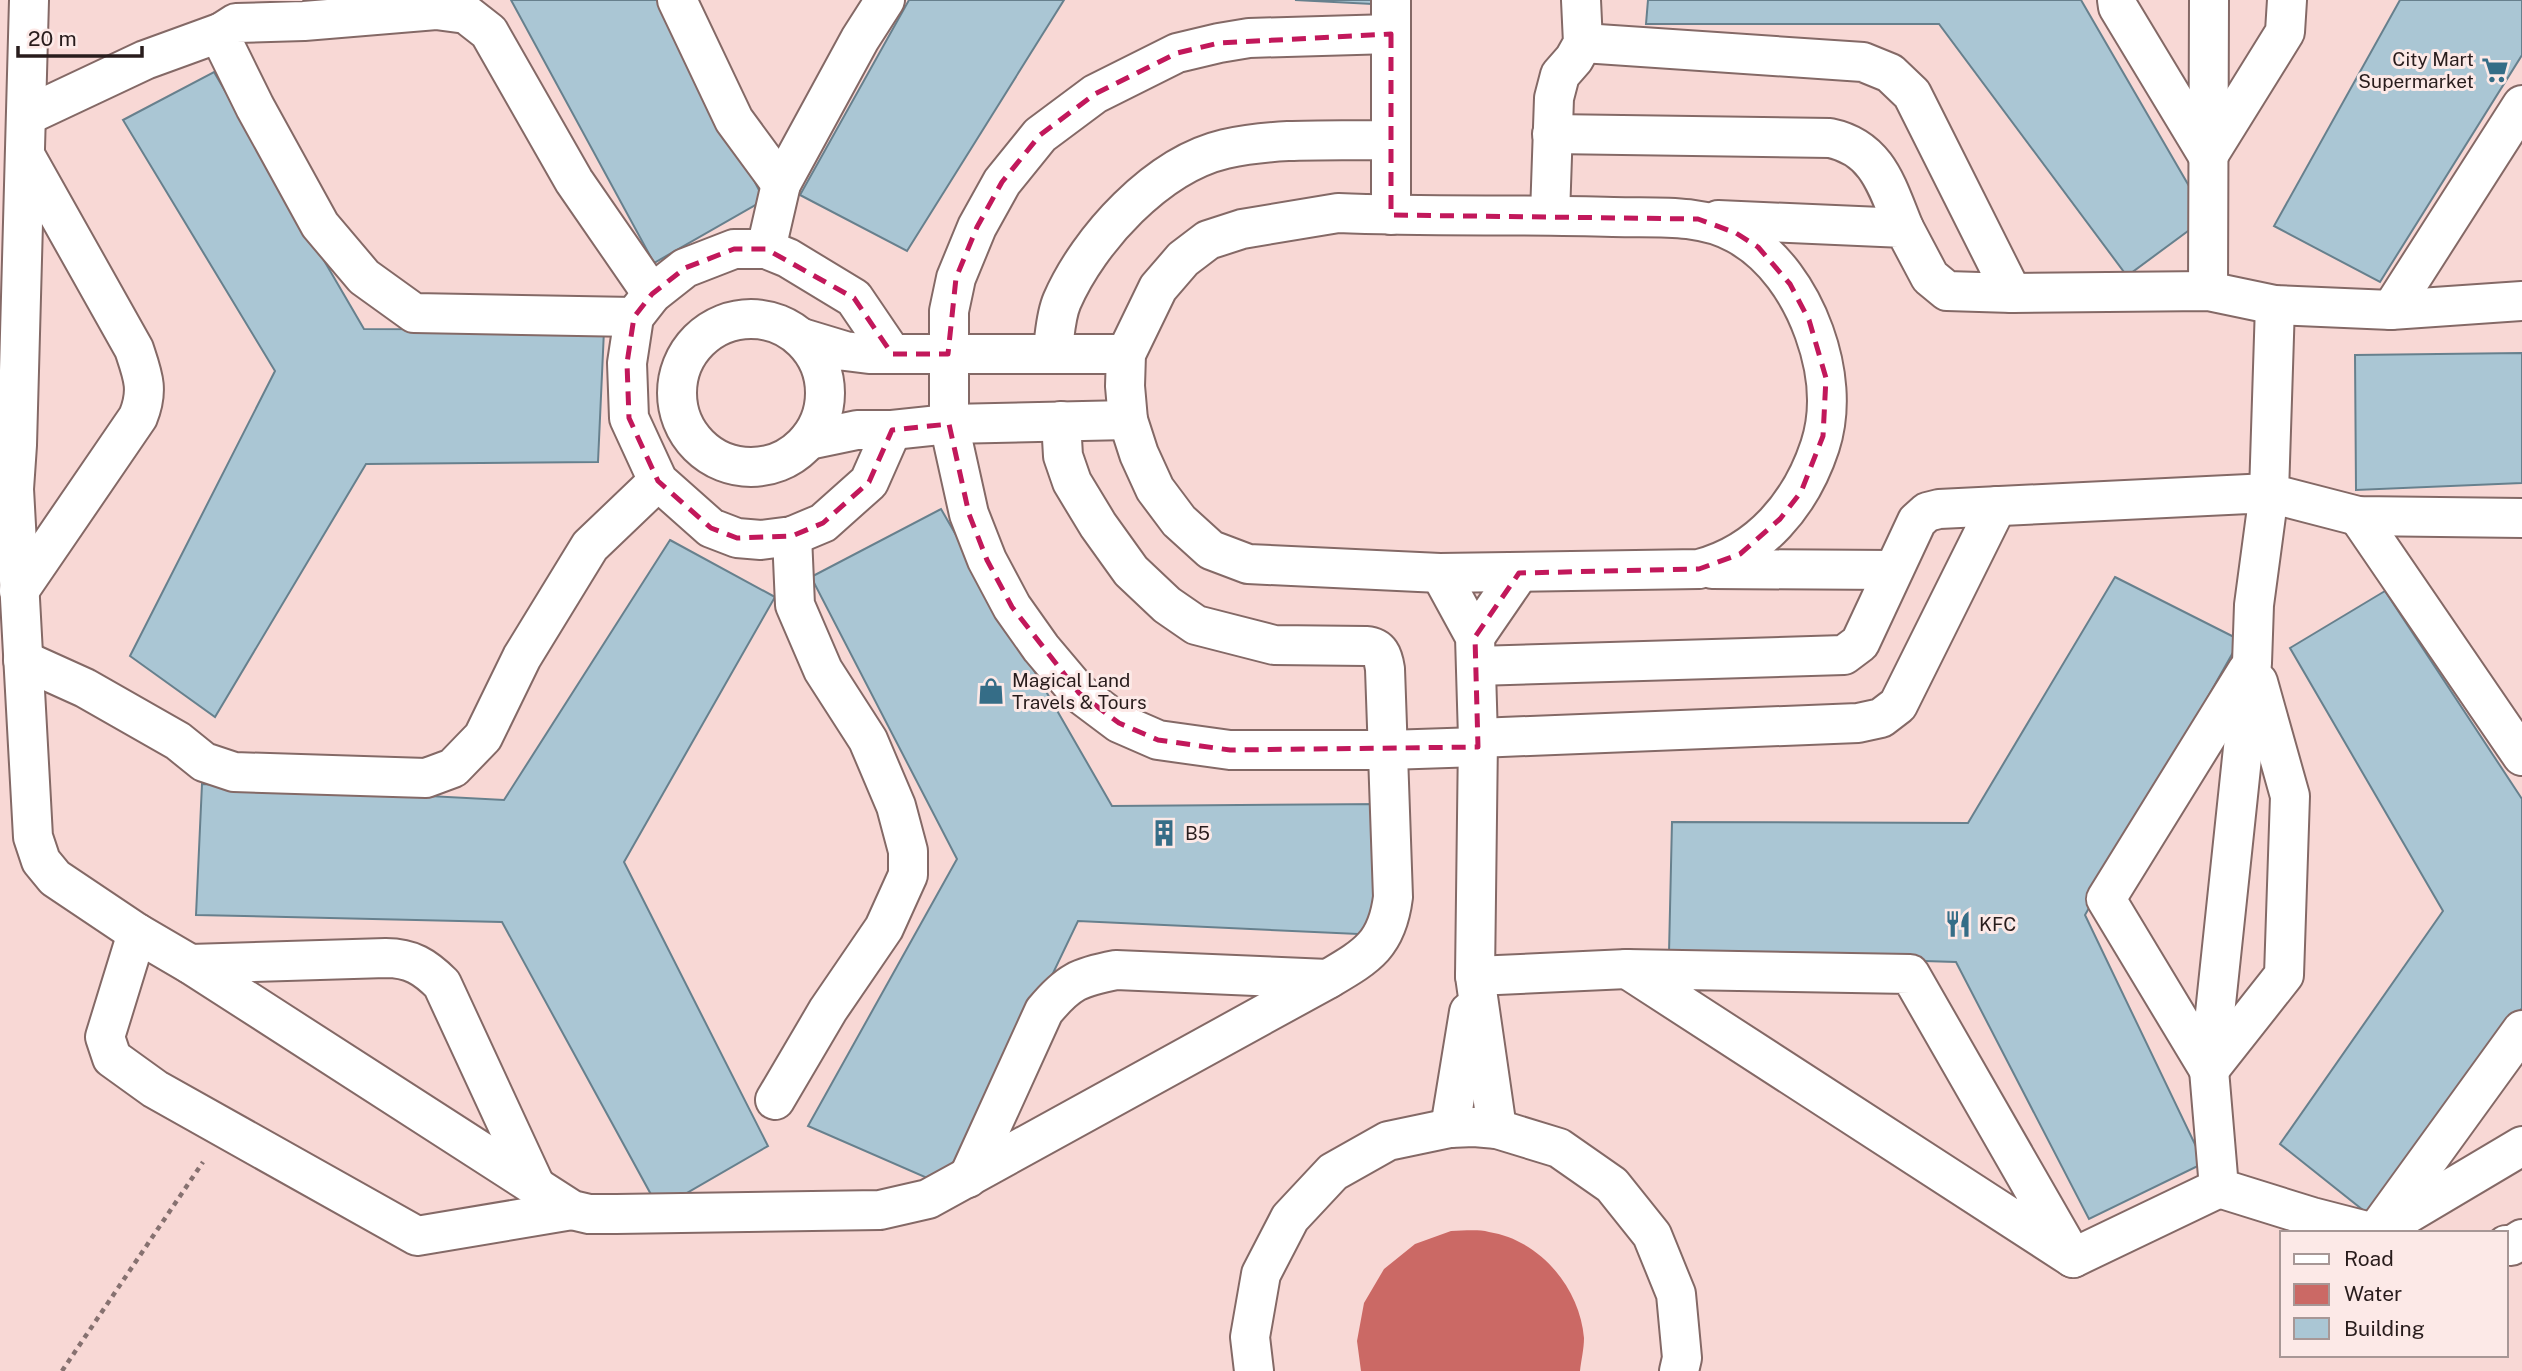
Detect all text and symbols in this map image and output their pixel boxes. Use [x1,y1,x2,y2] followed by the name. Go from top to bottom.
[18,14,142,58] scale bar
[28,26,77,51] text: 20 m
[2358,48,2474,92] place label: City Mart Supermarket
[2480,55,2510,85] supermarket icon: City Mart Supermarket
[1012,669,1147,713] place label: Magical Land Travels & Tours
[976,676,1006,706] shop icon: Magical Land Travels & Tours
[1149,818,1179,848] building icon: B5
[1185,822,1210,844] place label: B5
[1943,909,1973,939] restaurant icon: KFC
[1979,913,2016,935] place label: KFC
[2280,1231,2508,1357] legend
[2344,1246,2394,1271] text: Road
[2344,1281,2402,1306] text: Water
[2344,1316,2425,1341] text: Building

